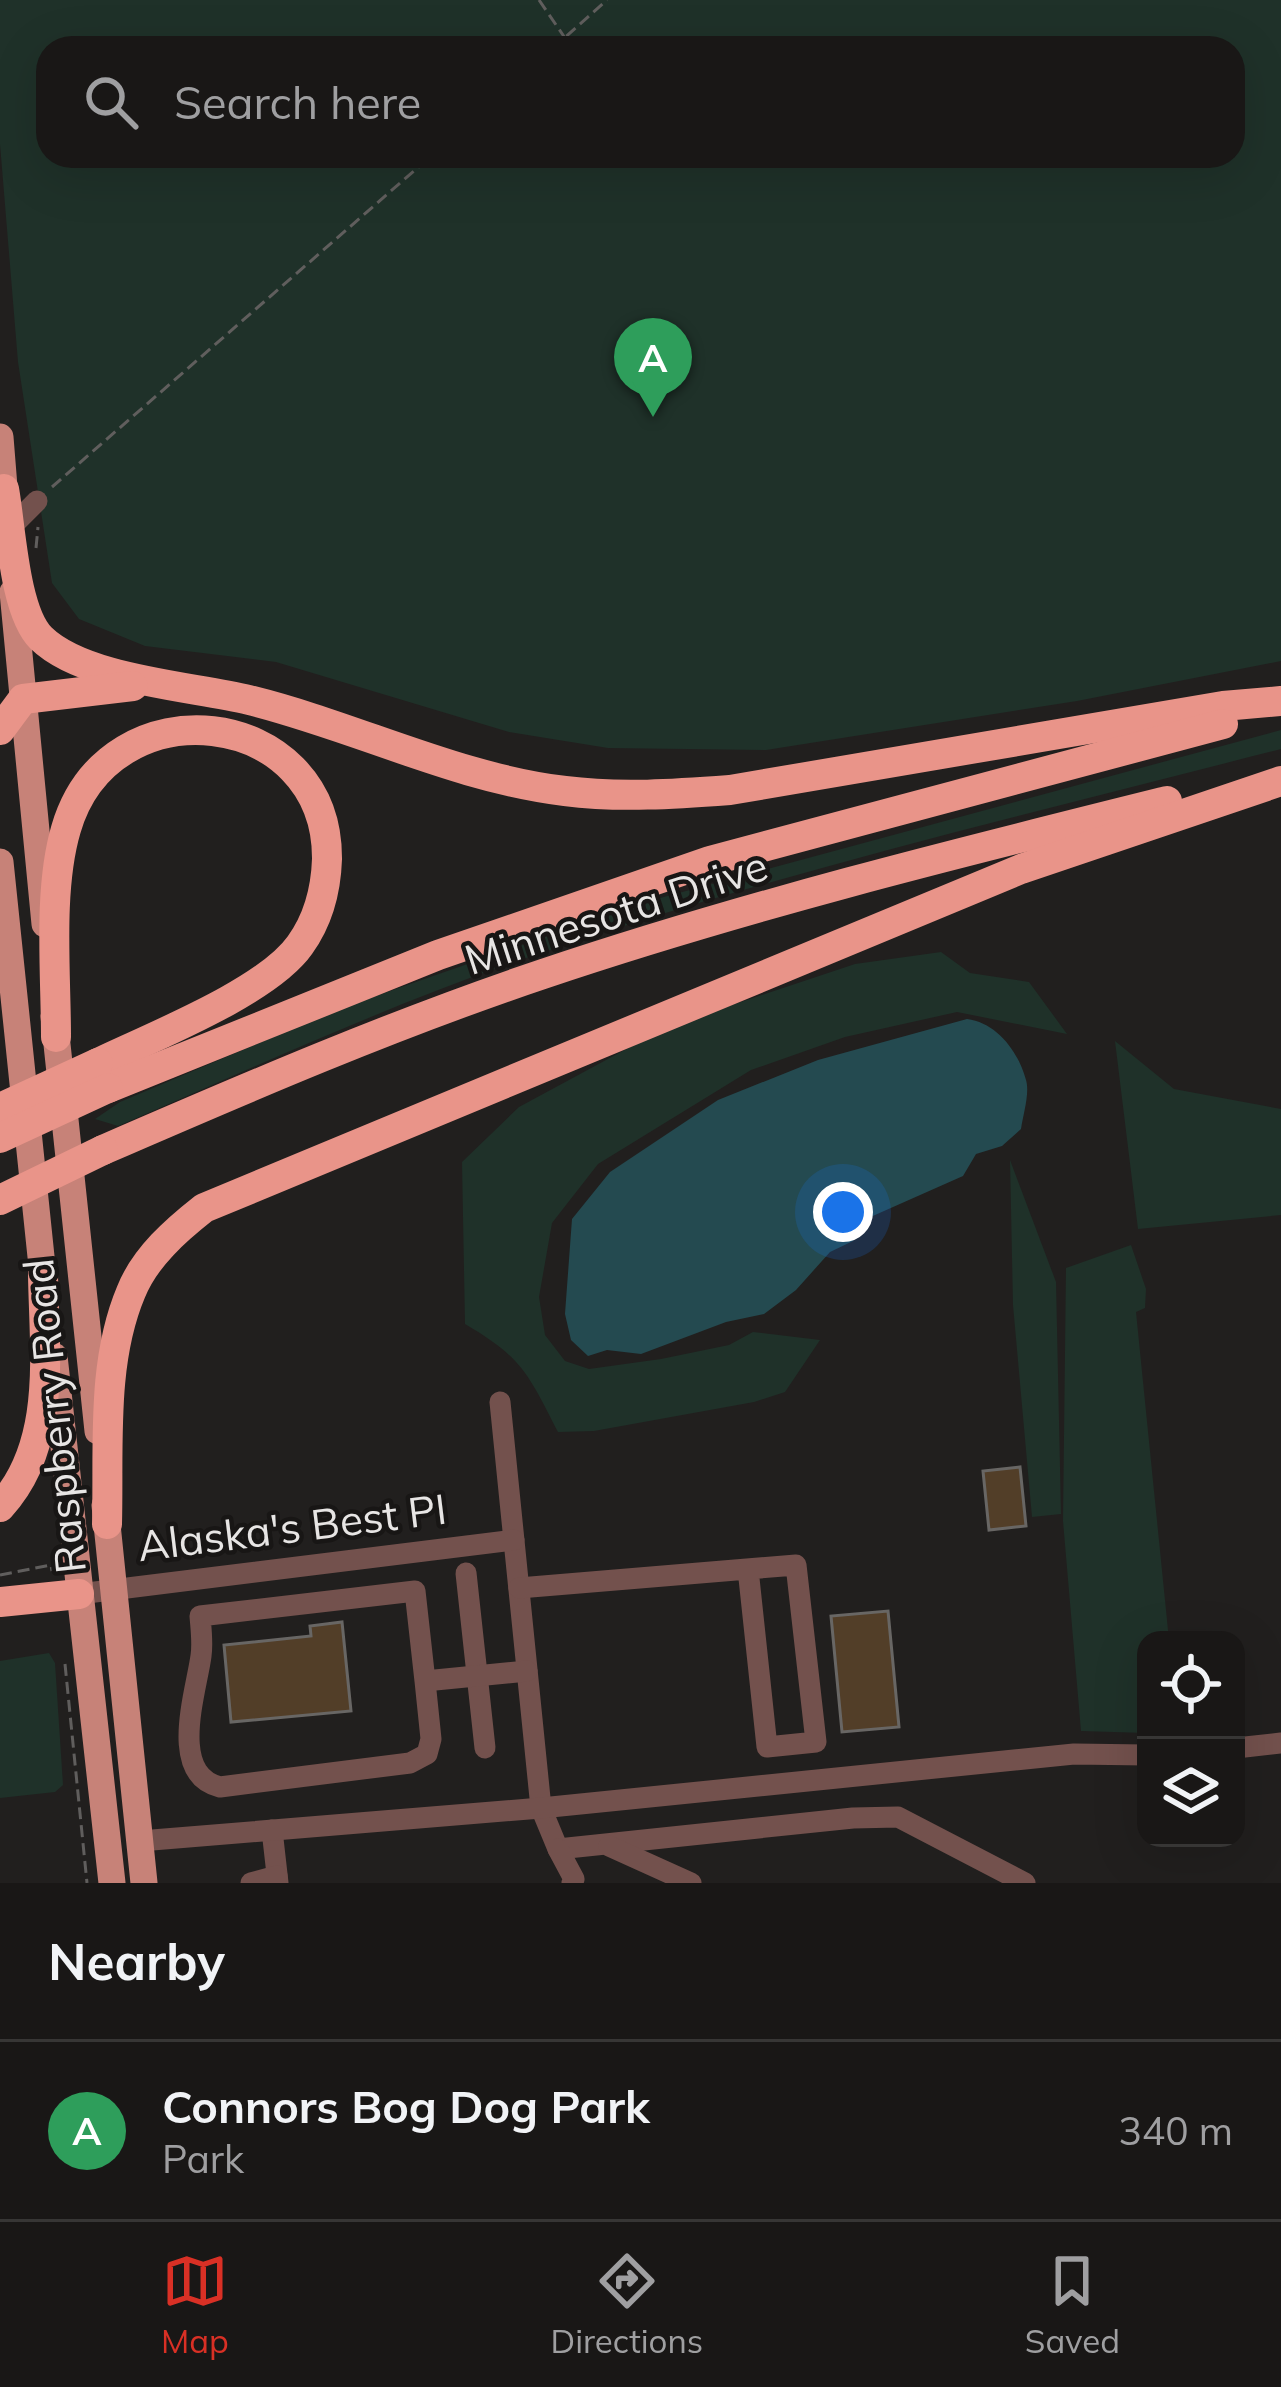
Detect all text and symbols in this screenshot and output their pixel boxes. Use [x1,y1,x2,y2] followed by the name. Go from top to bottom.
[36,36,1245,168] search box
[78,69,144,135] icon: search
[174,74,421,130] text: Search here
[614,318,692,417] pin: A
[458,838,774,986] street label: Minnesota Drive
[813,1182,873,1242] your location
[11,1256,97,1576] street label: Raspberry Road
[135,1482,449,1572] street label: Alaska's Best PI
[1137,1631,1245,1847] map controls
[1137,1631,1245,1739] button: locate
[1137,1739,1245,1847] button: layers
[48,1929,225,1993] text: Nearby
[162,2078,650,2134] text: Connors Bog Dog Park
[72,2106,102,2155] text: A
[1118,2106,1233,2155] text: 340 m
[162,2134,244,2183] text: Park
[161,2248,229,2361] tab: Map
[551,2248,703,2361] tab: Directions
[1025,2248,1120,2361] tab: Saved

